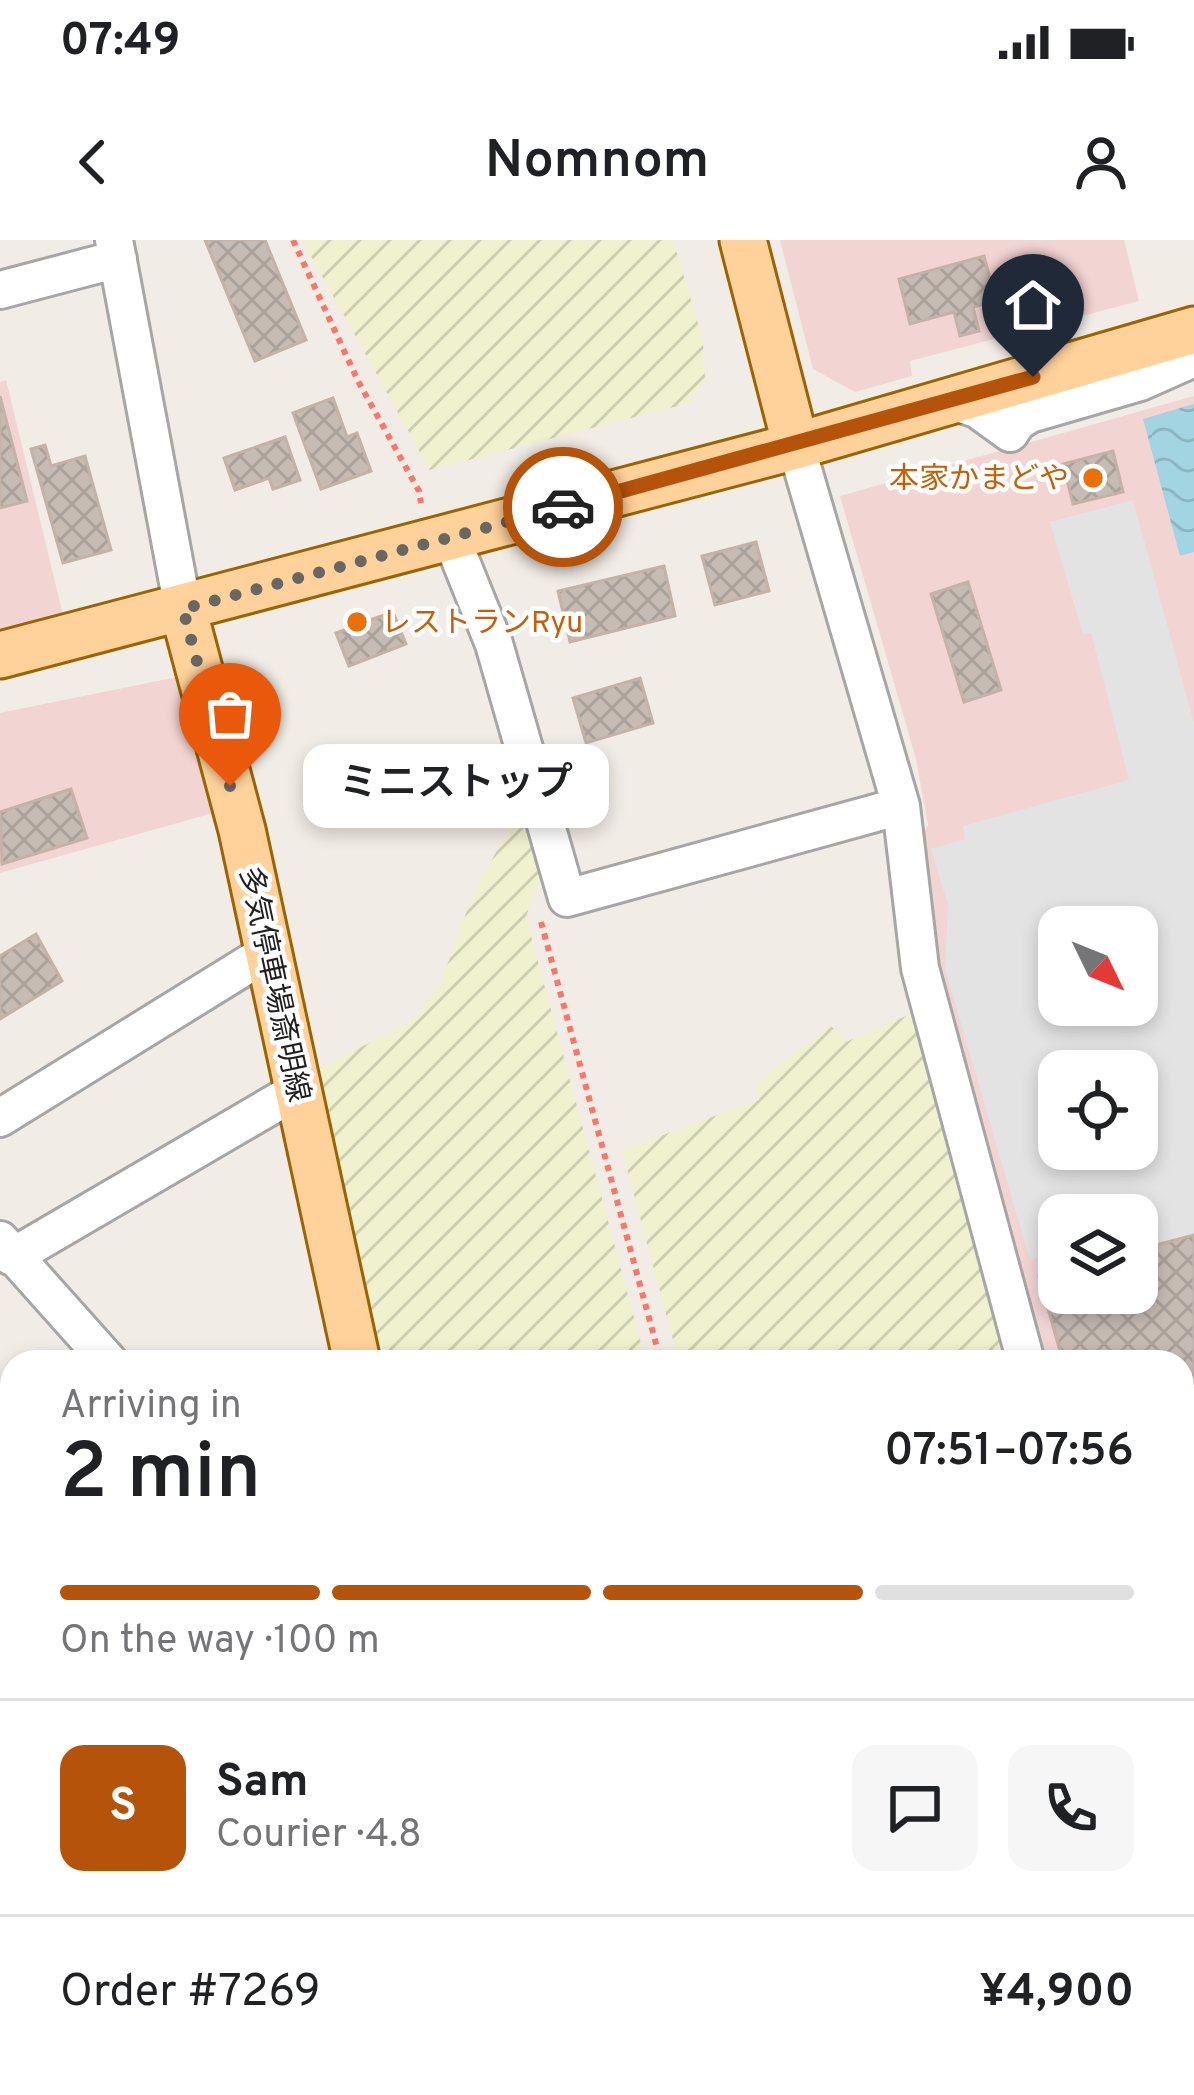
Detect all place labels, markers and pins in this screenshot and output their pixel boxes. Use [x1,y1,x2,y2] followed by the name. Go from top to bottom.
[982,254,1084,377] pin
[889,462,1069,499] place label: 本家かまどや
[1080,465,1106,491] marker: 本家かまどや
[381,606,583,643] place label: レストランRyu
[344,609,370,635] marker: レストランRyu
[179,663,281,786] pin
[302,744,608,828] callout: ミニストップ

